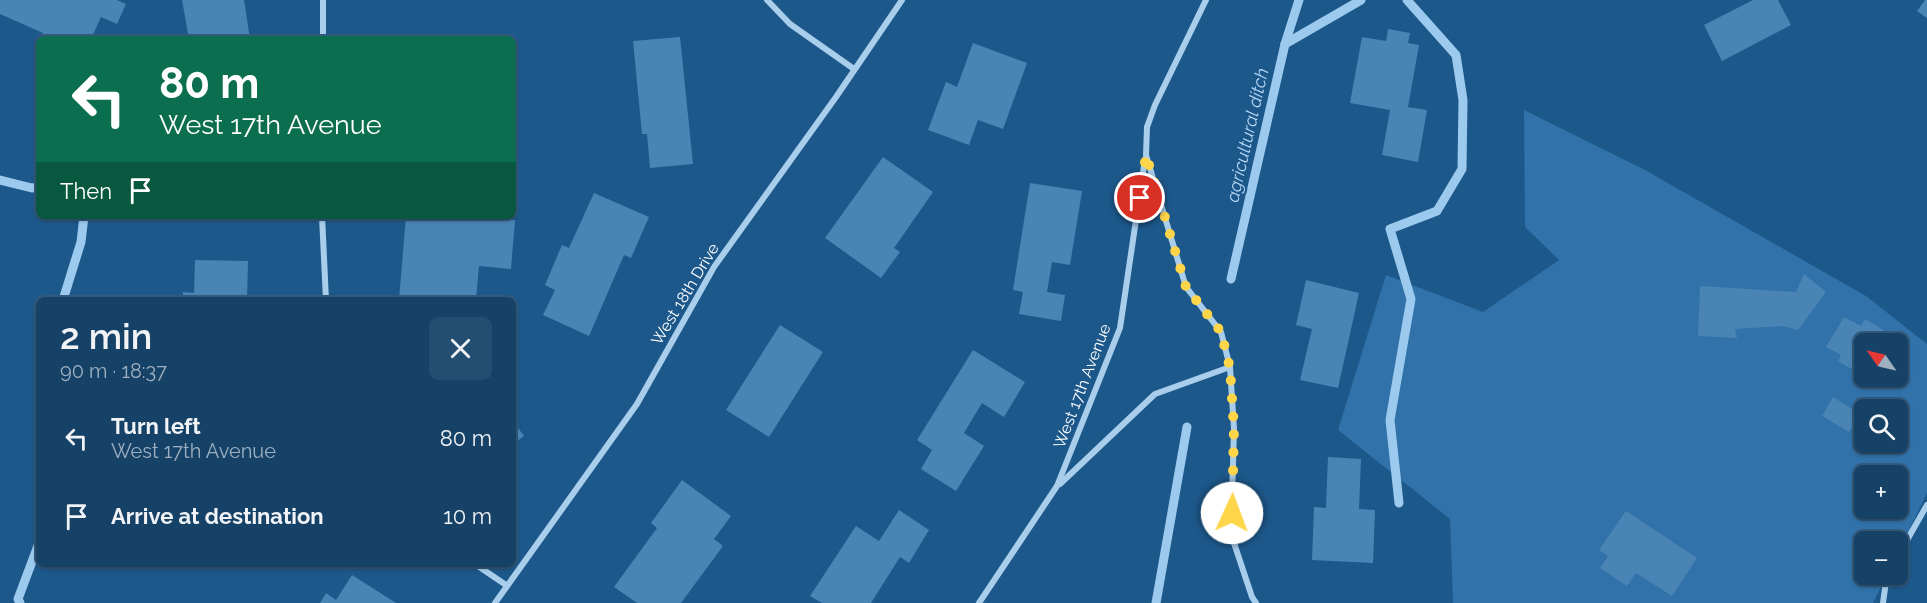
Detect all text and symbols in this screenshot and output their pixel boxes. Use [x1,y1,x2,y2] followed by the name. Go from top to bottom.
[159,59,259,108] text: 80 m
[60,60,138,138] icon: left
[1221,66,1273,204] water label: agricultural ditch
[159,109,382,140] text: West 17th Avenue
[1114,172,1165,223] pin
[124,174,157,207] icon: arrive
[60,178,112,204] text: Then
[1123,181,1156,214] icon: arrive
[647,240,723,348] street label: West 18th Drive
[60,315,152,357] text: 2 min
[429,317,492,380] button: close
[1049,321,1115,451] street label: West 17th Avenue
[1854,333,1908,387] north arrow
[1854,333,1908,585] map controls
[60,359,167,383] text: 90 m · 18:37
[1854,399,1908,453] button: search
[111,413,201,439] text: Turn left
[60,422,93,455] icon: left
[440,425,492,451] text: 80 m
[111,439,276,463] text: West 17th Avenue
[1854,465,1908,519] button: +
[1200,481,1264,545] position arrow
[60,500,93,533] icon: arrive
[111,503,324,529] text: Arrive at destination
[443,503,492,529] text: 10 m
[1854,531,1908,585] button: −

